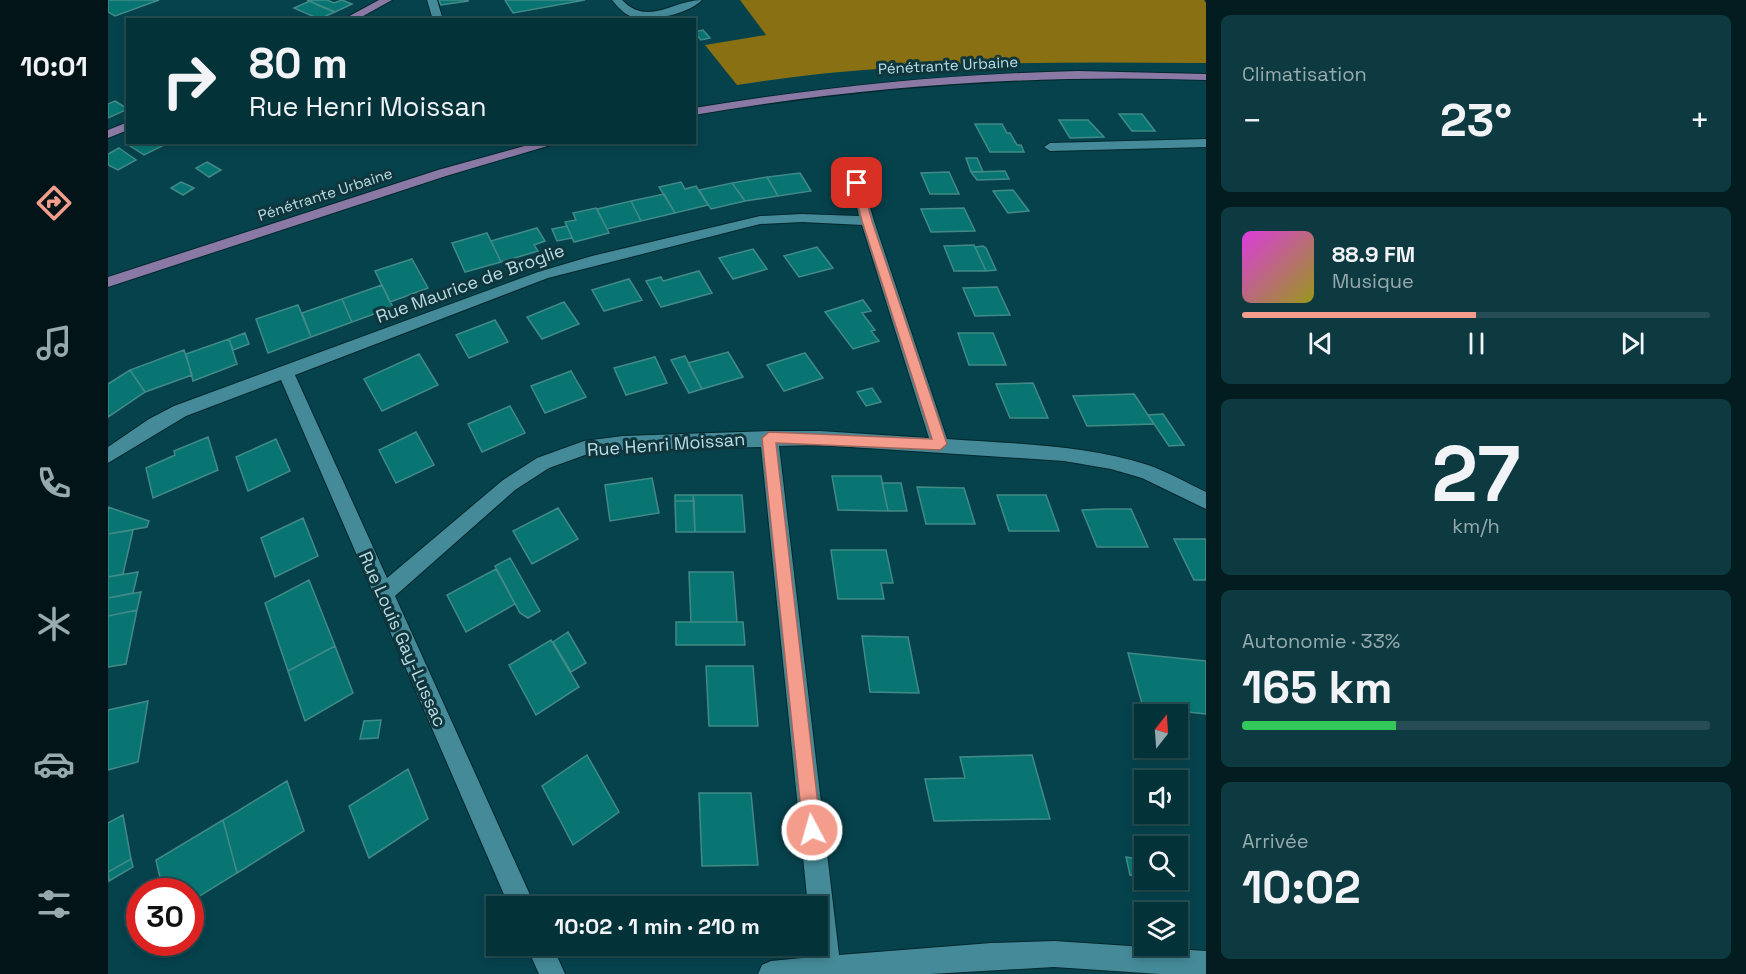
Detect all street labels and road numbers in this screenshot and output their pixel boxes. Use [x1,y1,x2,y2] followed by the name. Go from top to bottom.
[877,52,1019,78] street label: Pénétrante Urbaine
[255,163,395,225] street label: Pénétrante Urbaine
[373,238,567,328] street label: Rue Maurice de Broglie
[586,427,746,461] street label: Rue Henri Moissan
[354,548,452,730] street label: Rue Louis Gay-Lussac

